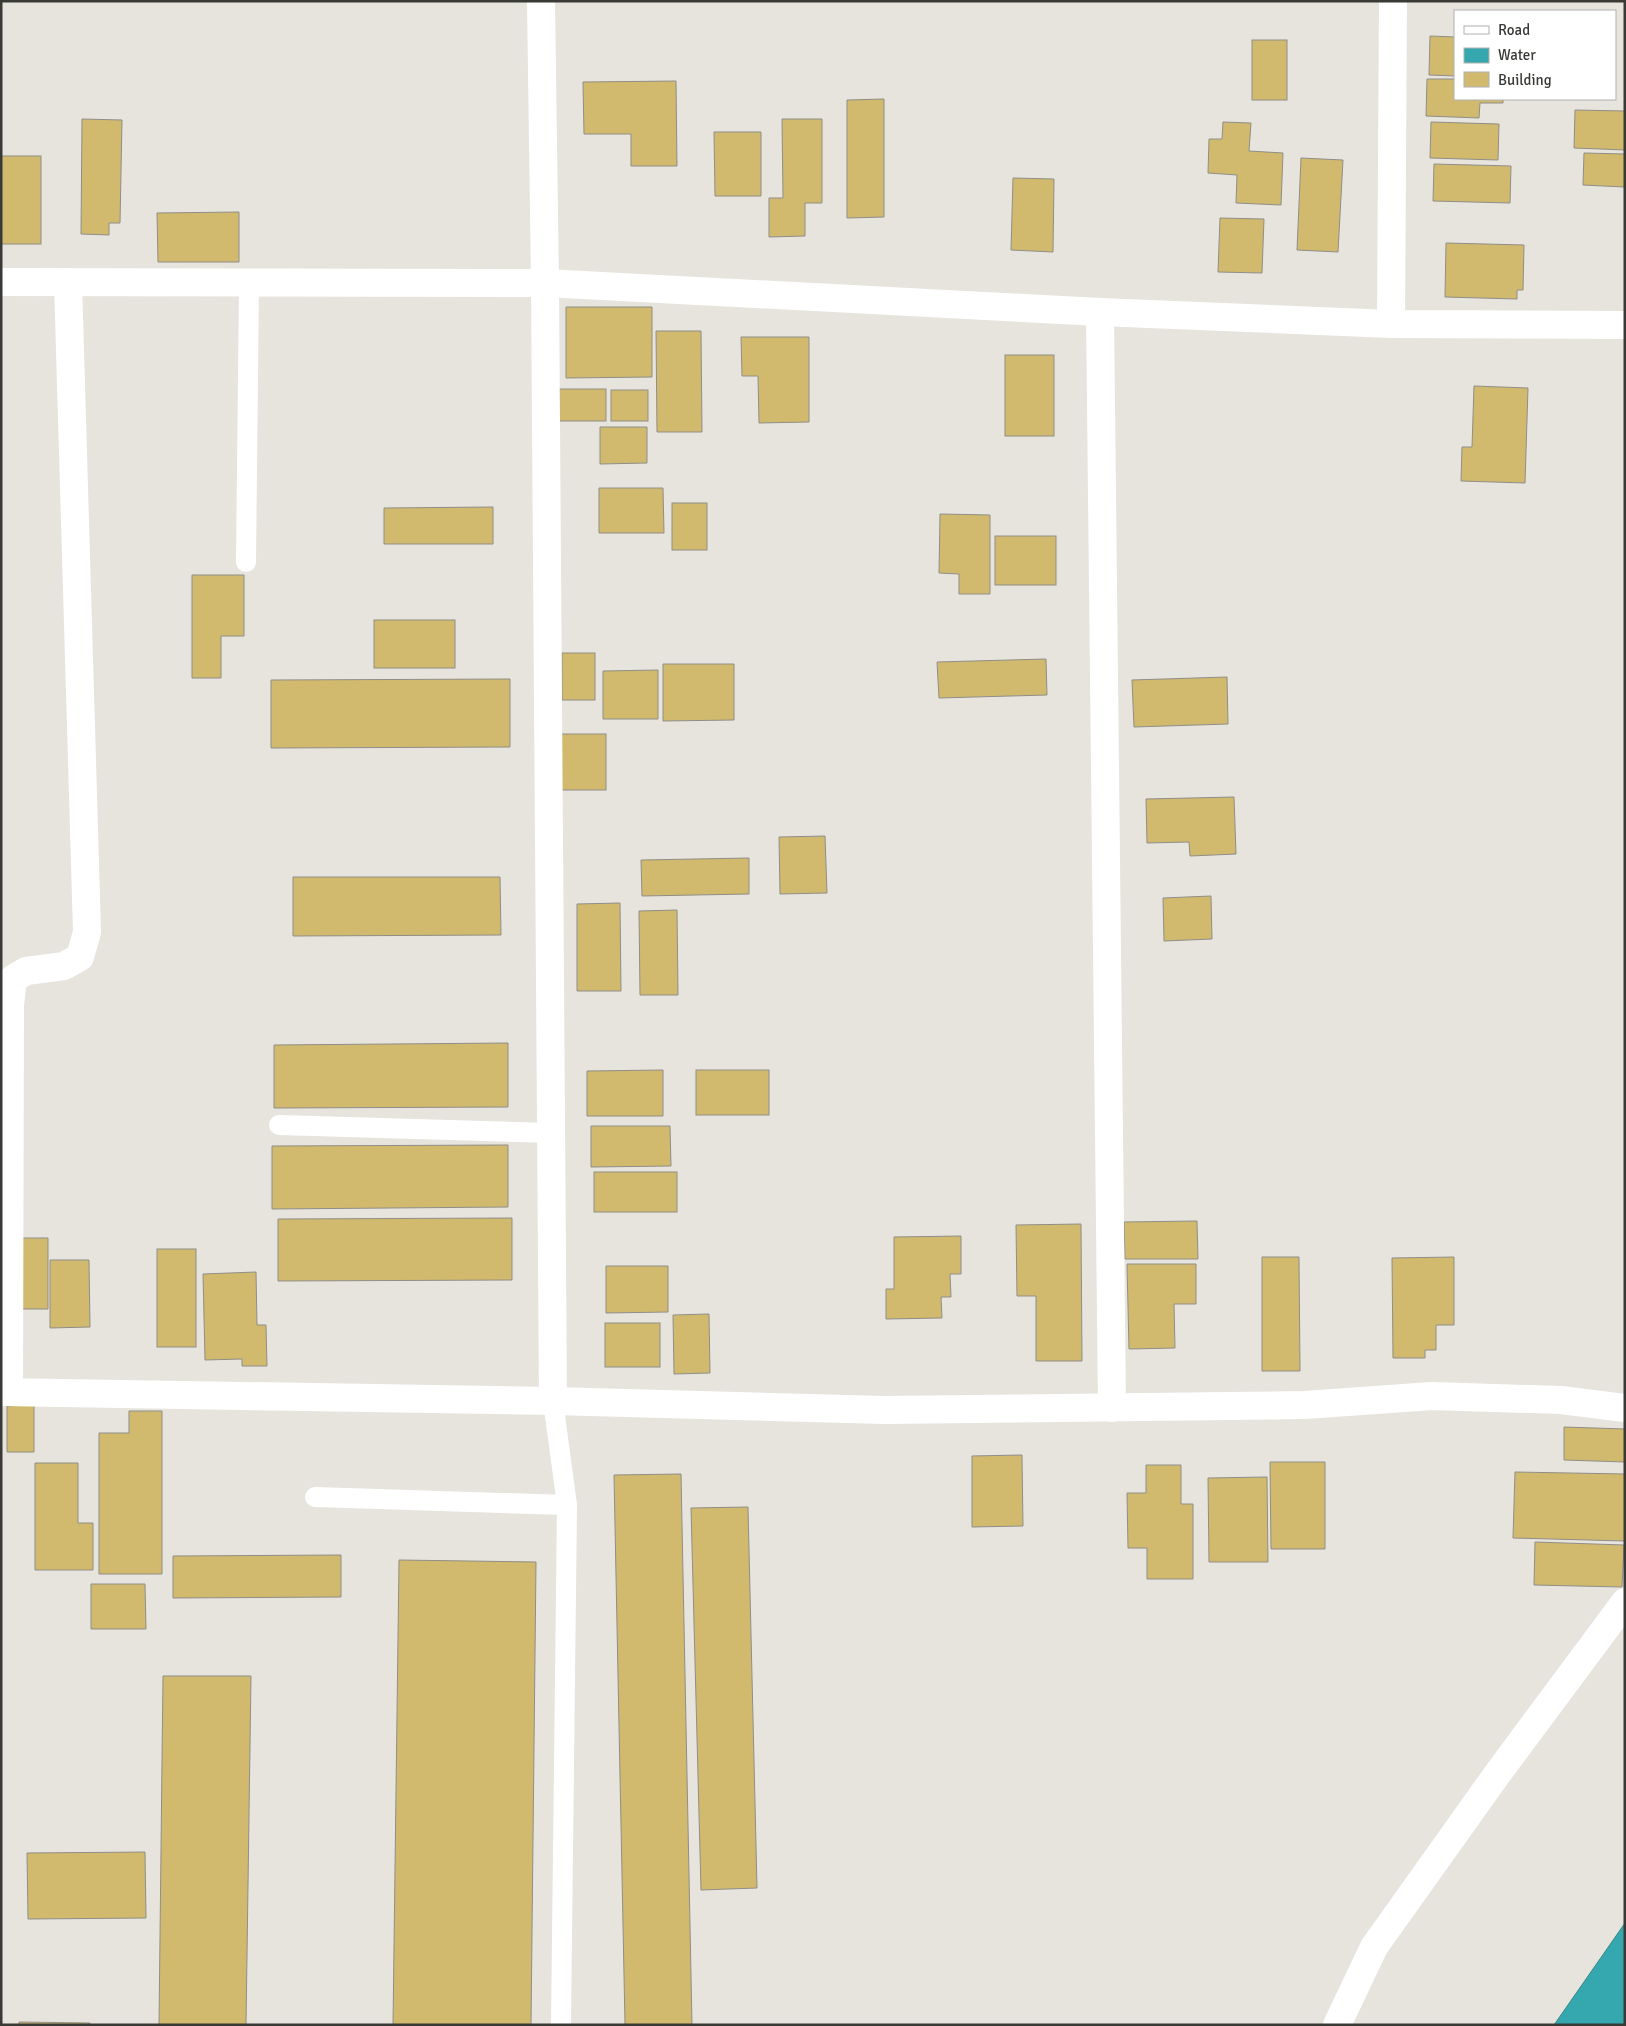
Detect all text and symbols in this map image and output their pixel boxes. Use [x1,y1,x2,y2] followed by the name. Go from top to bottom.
[1454,10,1616,100] legend
[1498,21,1530,39] text: Road
[1498,46,1536,64] text: Water
[1498,71,1552,89] text: Building

